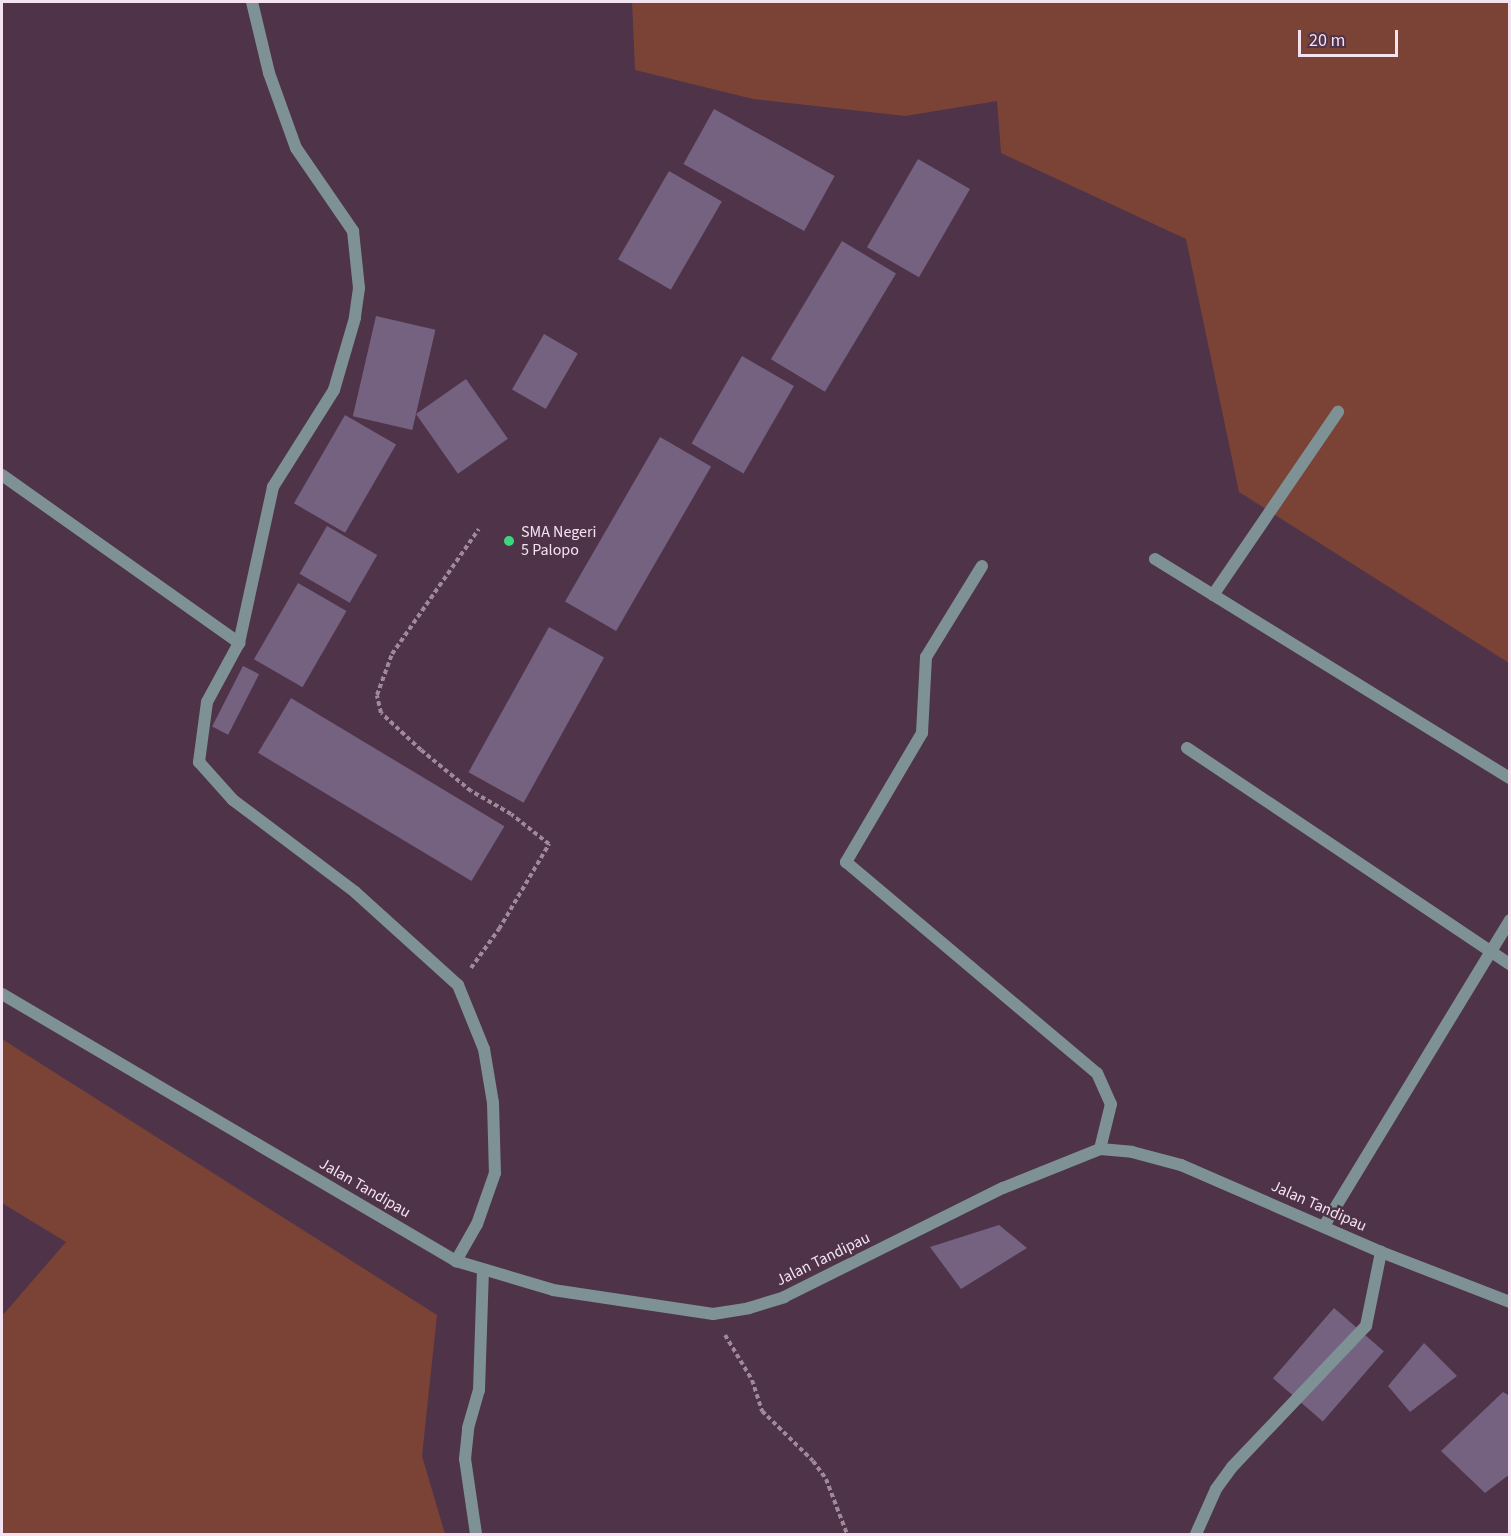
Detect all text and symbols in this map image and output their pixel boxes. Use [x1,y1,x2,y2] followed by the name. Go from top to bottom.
[1301,18,1402,56] scale bar
[1309,28,1345,53] text: 20 m
[521,522,596,560] place label: SMA Negeri 5 Palopo
[502,534,516,548] marker: SMA Negeri 5 Palopo
[316,1154,414,1222] street label: Jalan Tandipau
[1268,1176,1370,1236] street label: Jalan Tandipau
[773,1228,873,1290] street label: Jalan Tandipau

